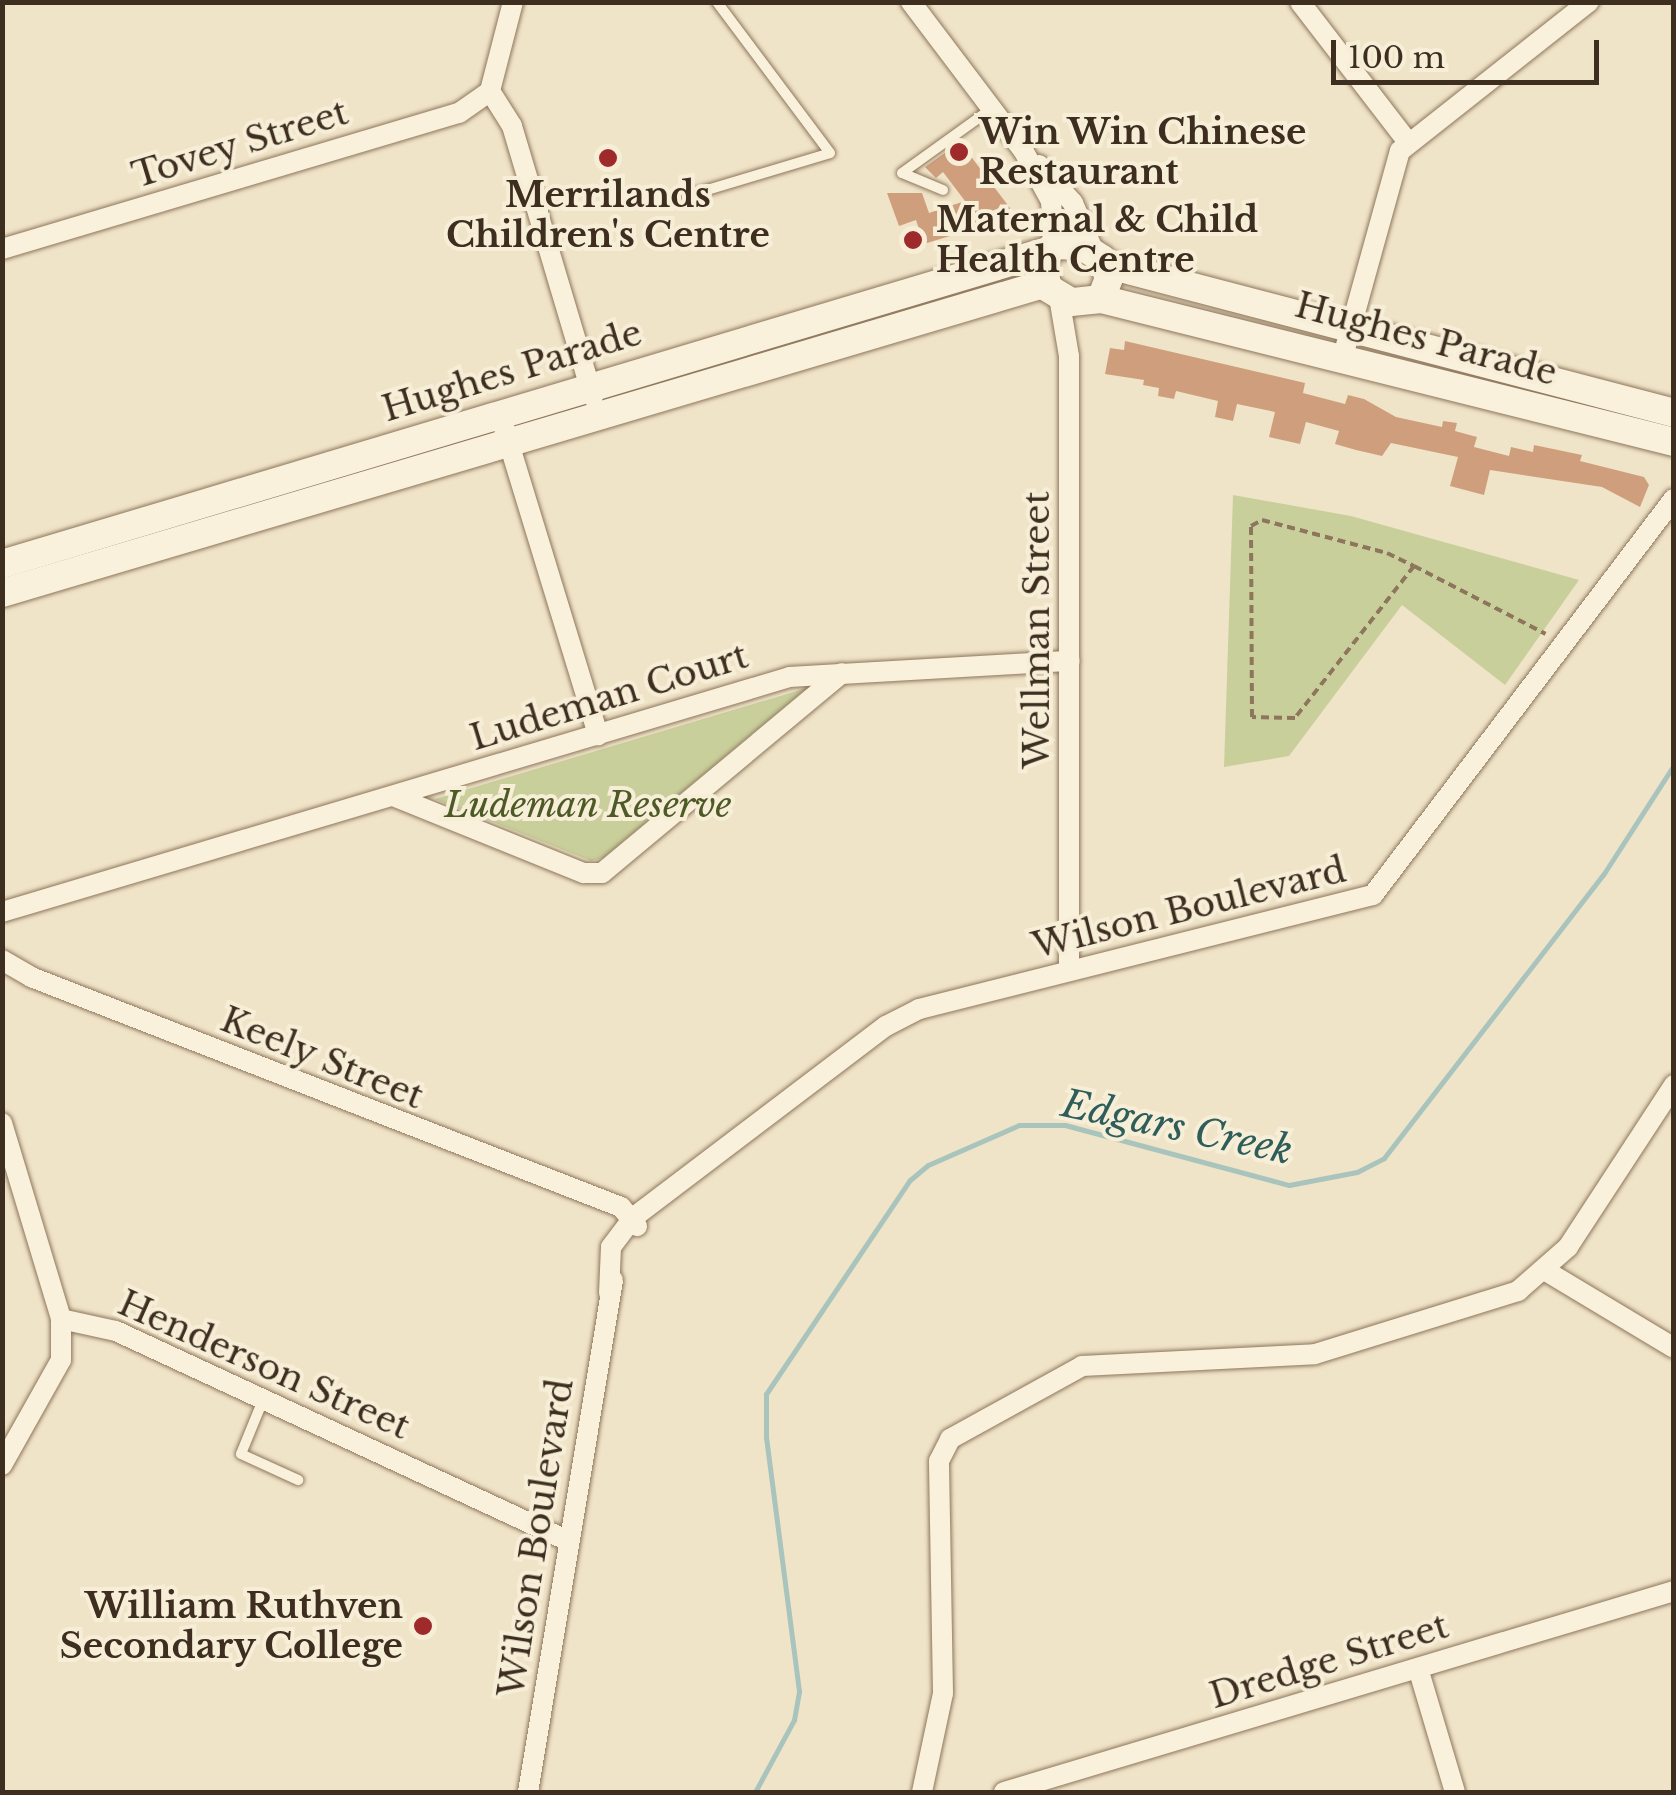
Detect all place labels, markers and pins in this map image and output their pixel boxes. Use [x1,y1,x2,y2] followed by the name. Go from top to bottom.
[979,111,1308,193] place label: Win Win Chinese Restaurant
[948,141,970,163] marker: Win Win Chinese Restaurant
[597,147,619,169] marker: Merrilands Children's Centre
[446,174,770,256] place label: Merrilands Children's Centre
[936,199,1258,281] place label: Maternal & Child Health Centre
[900,227,926,253] marker: Maternal & Child Health Centre
[58,1585,403,1667] place label: William Ruthven Secondary College
[412,1615,434,1637] marker: William Ruthven Secondary College

